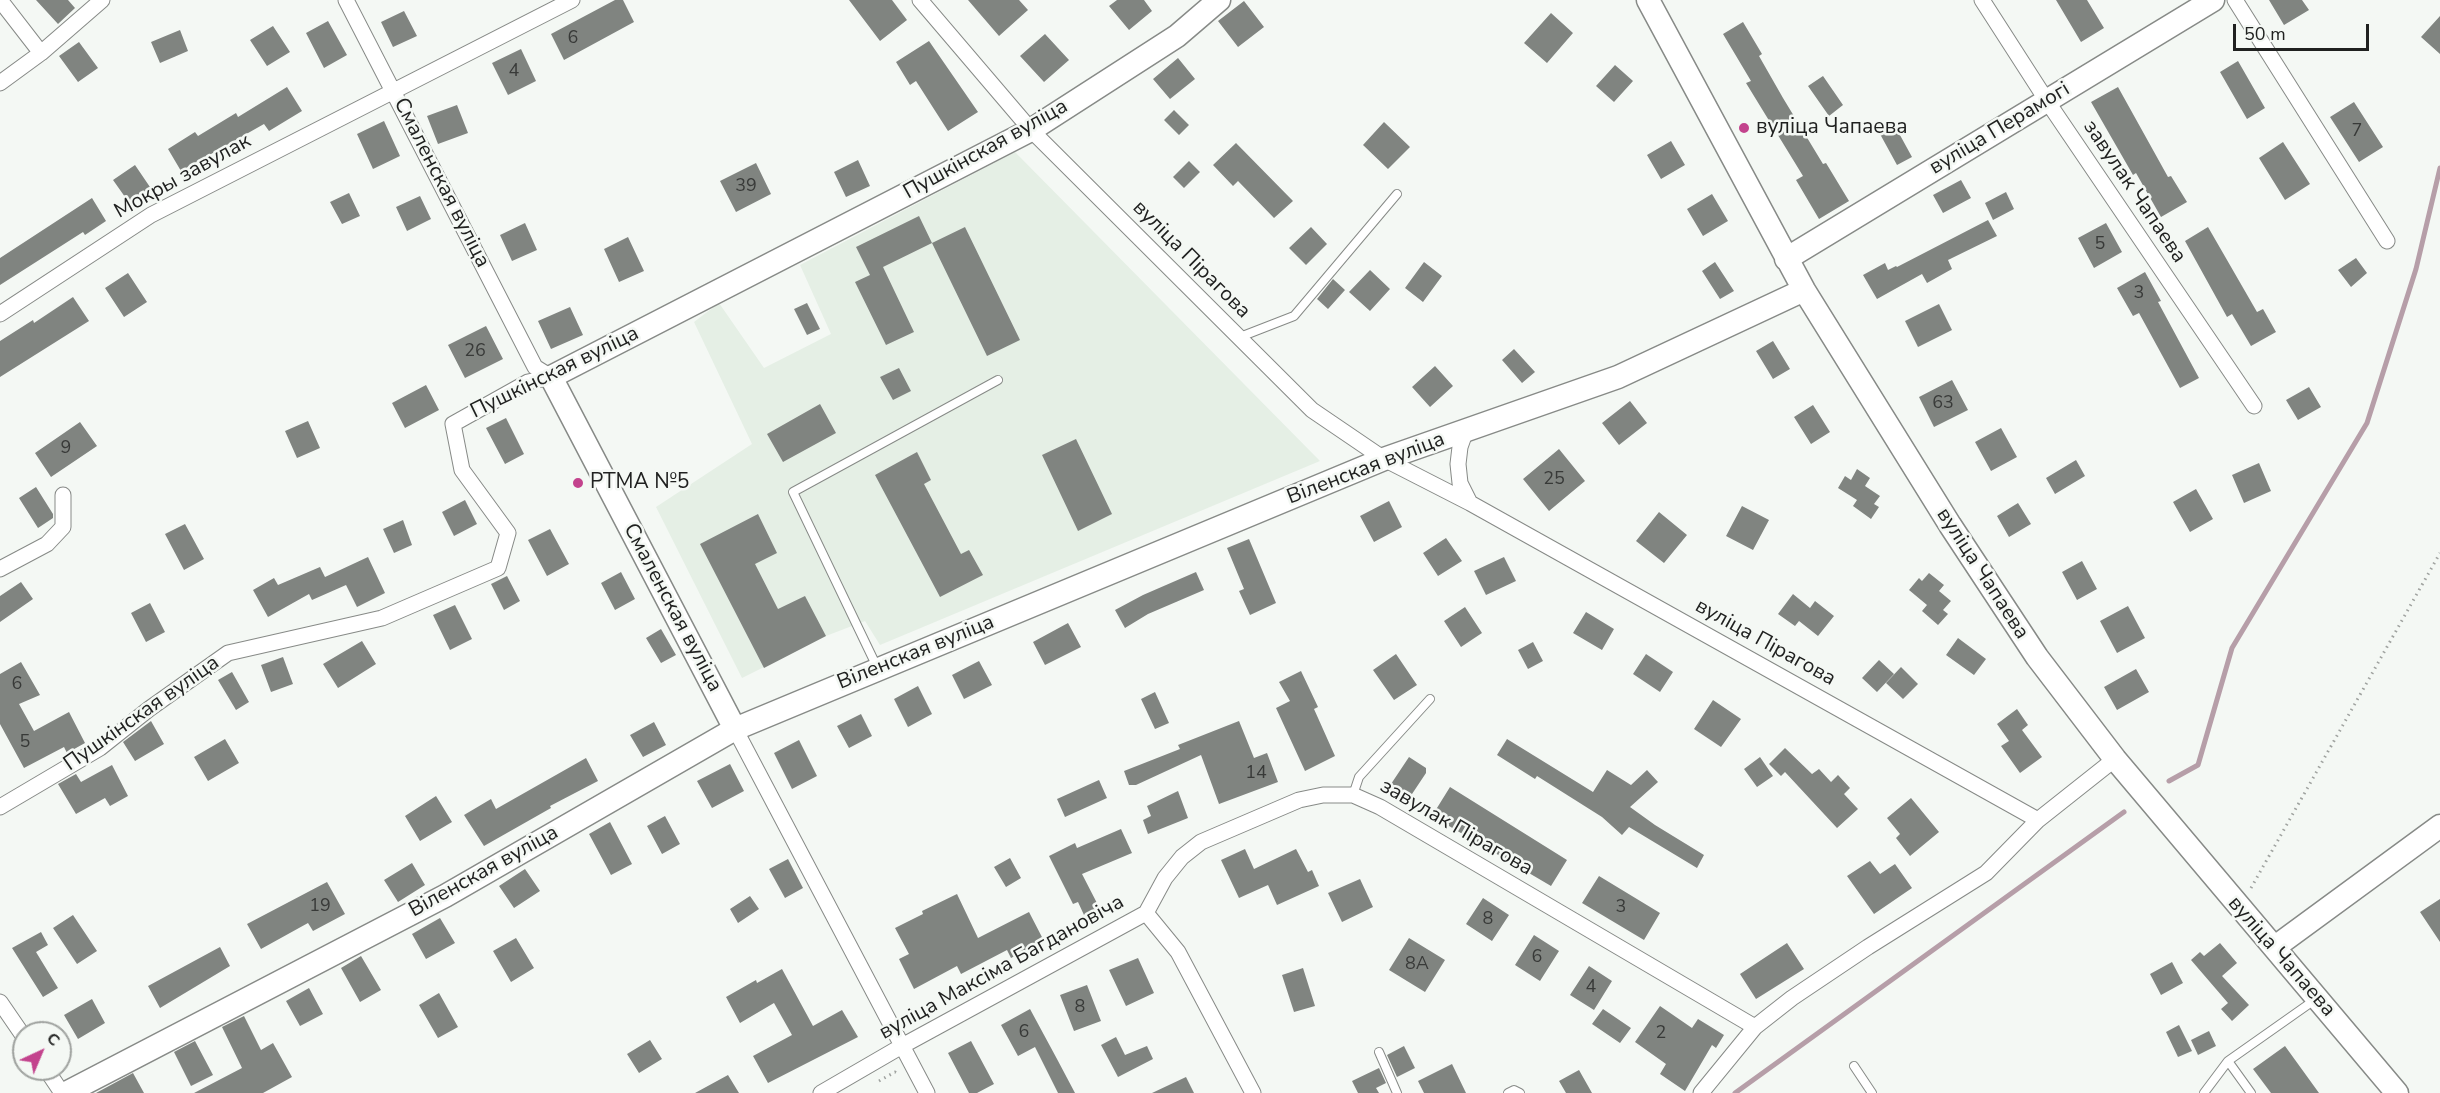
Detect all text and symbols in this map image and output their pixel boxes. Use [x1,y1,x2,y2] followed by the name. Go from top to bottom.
[2236,12,2372,50] scale bar
[2244,22,2286,46] text: 50 m
[568,28,578,50] house number: 6
[509,61,519,83] house number: 4
[1925,77,2075,181] street label: вуліца Перамогі
[387,94,495,272] street label: Смаленская вуліца
[899,94,1073,206] street label: Пушкінская вуліца
[1756,115,1908,141] place label: вуліца Чапаева
[2077,116,2191,268] street label: завулак Чапаева
[1737,121,1751,135] marker: вуліца Чапаева
[2352,121,2362,143] house number: 7
[110,129,256,225] street label: Мокры завулак
[735,176,757,198] house number: 39
[1127,196,1255,324] street label: вуліца Пірагова
[2095,234,2105,256] house number: 5
[2134,283,2144,305] house number: 3
[467,321,643,425] street label: Пушкінская вуліца
[464,341,486,363] house number: 26
[1932,393,1954,415] house number: 63
[1284,427,1448,511] street label: Віленская вуліца
[61,438,71,460] house number: 9
[1543,469,1565,491] house number: 25
[590,470,689,496] place label: РТМА №5
[571,476,585,490] marker: РТМА №5
[1930,504,2034,644] street label: вуліца Чапаева
[617,520,727,696] street label: Смаленская вуліца
[1690,594,1840,692] street label: вуліца Пірагова
[834,610,998,696] street label: Віленская вуліца
[59,651,225,777] street label: Пушкінская вуліца
[12,674,22,696] house number: 6
[20,732,30,754] house number: 5
[1245,763,1267,785] house number: 14
[1375,774,1537,882] street label: завулак Пірагова
[405,821,563,923] street label: Віленская вуліца
[875,890,1129,1046] street label: вуліца Максіма Багдановіча
[2222,892,2340,1022] street label: вуліца Чапаева
[309,896,331,918] house number: 19
[1616,897,1626,919] house number: 3
[1483,909,1493,931] house number: 8
[1532,947,1542,969] house number: 6
[1405,954,1429,976] house number: 8А
[1586,977,1596,999] house number: 4
[1075,997,1085,1019] house number: 8
[12,1021,72,1081] north arrow
[1019,1022,1029,1044] house number: 6
[1656,1023,1666,1045] house number: 2
[42,1028,65,1051] text: С

